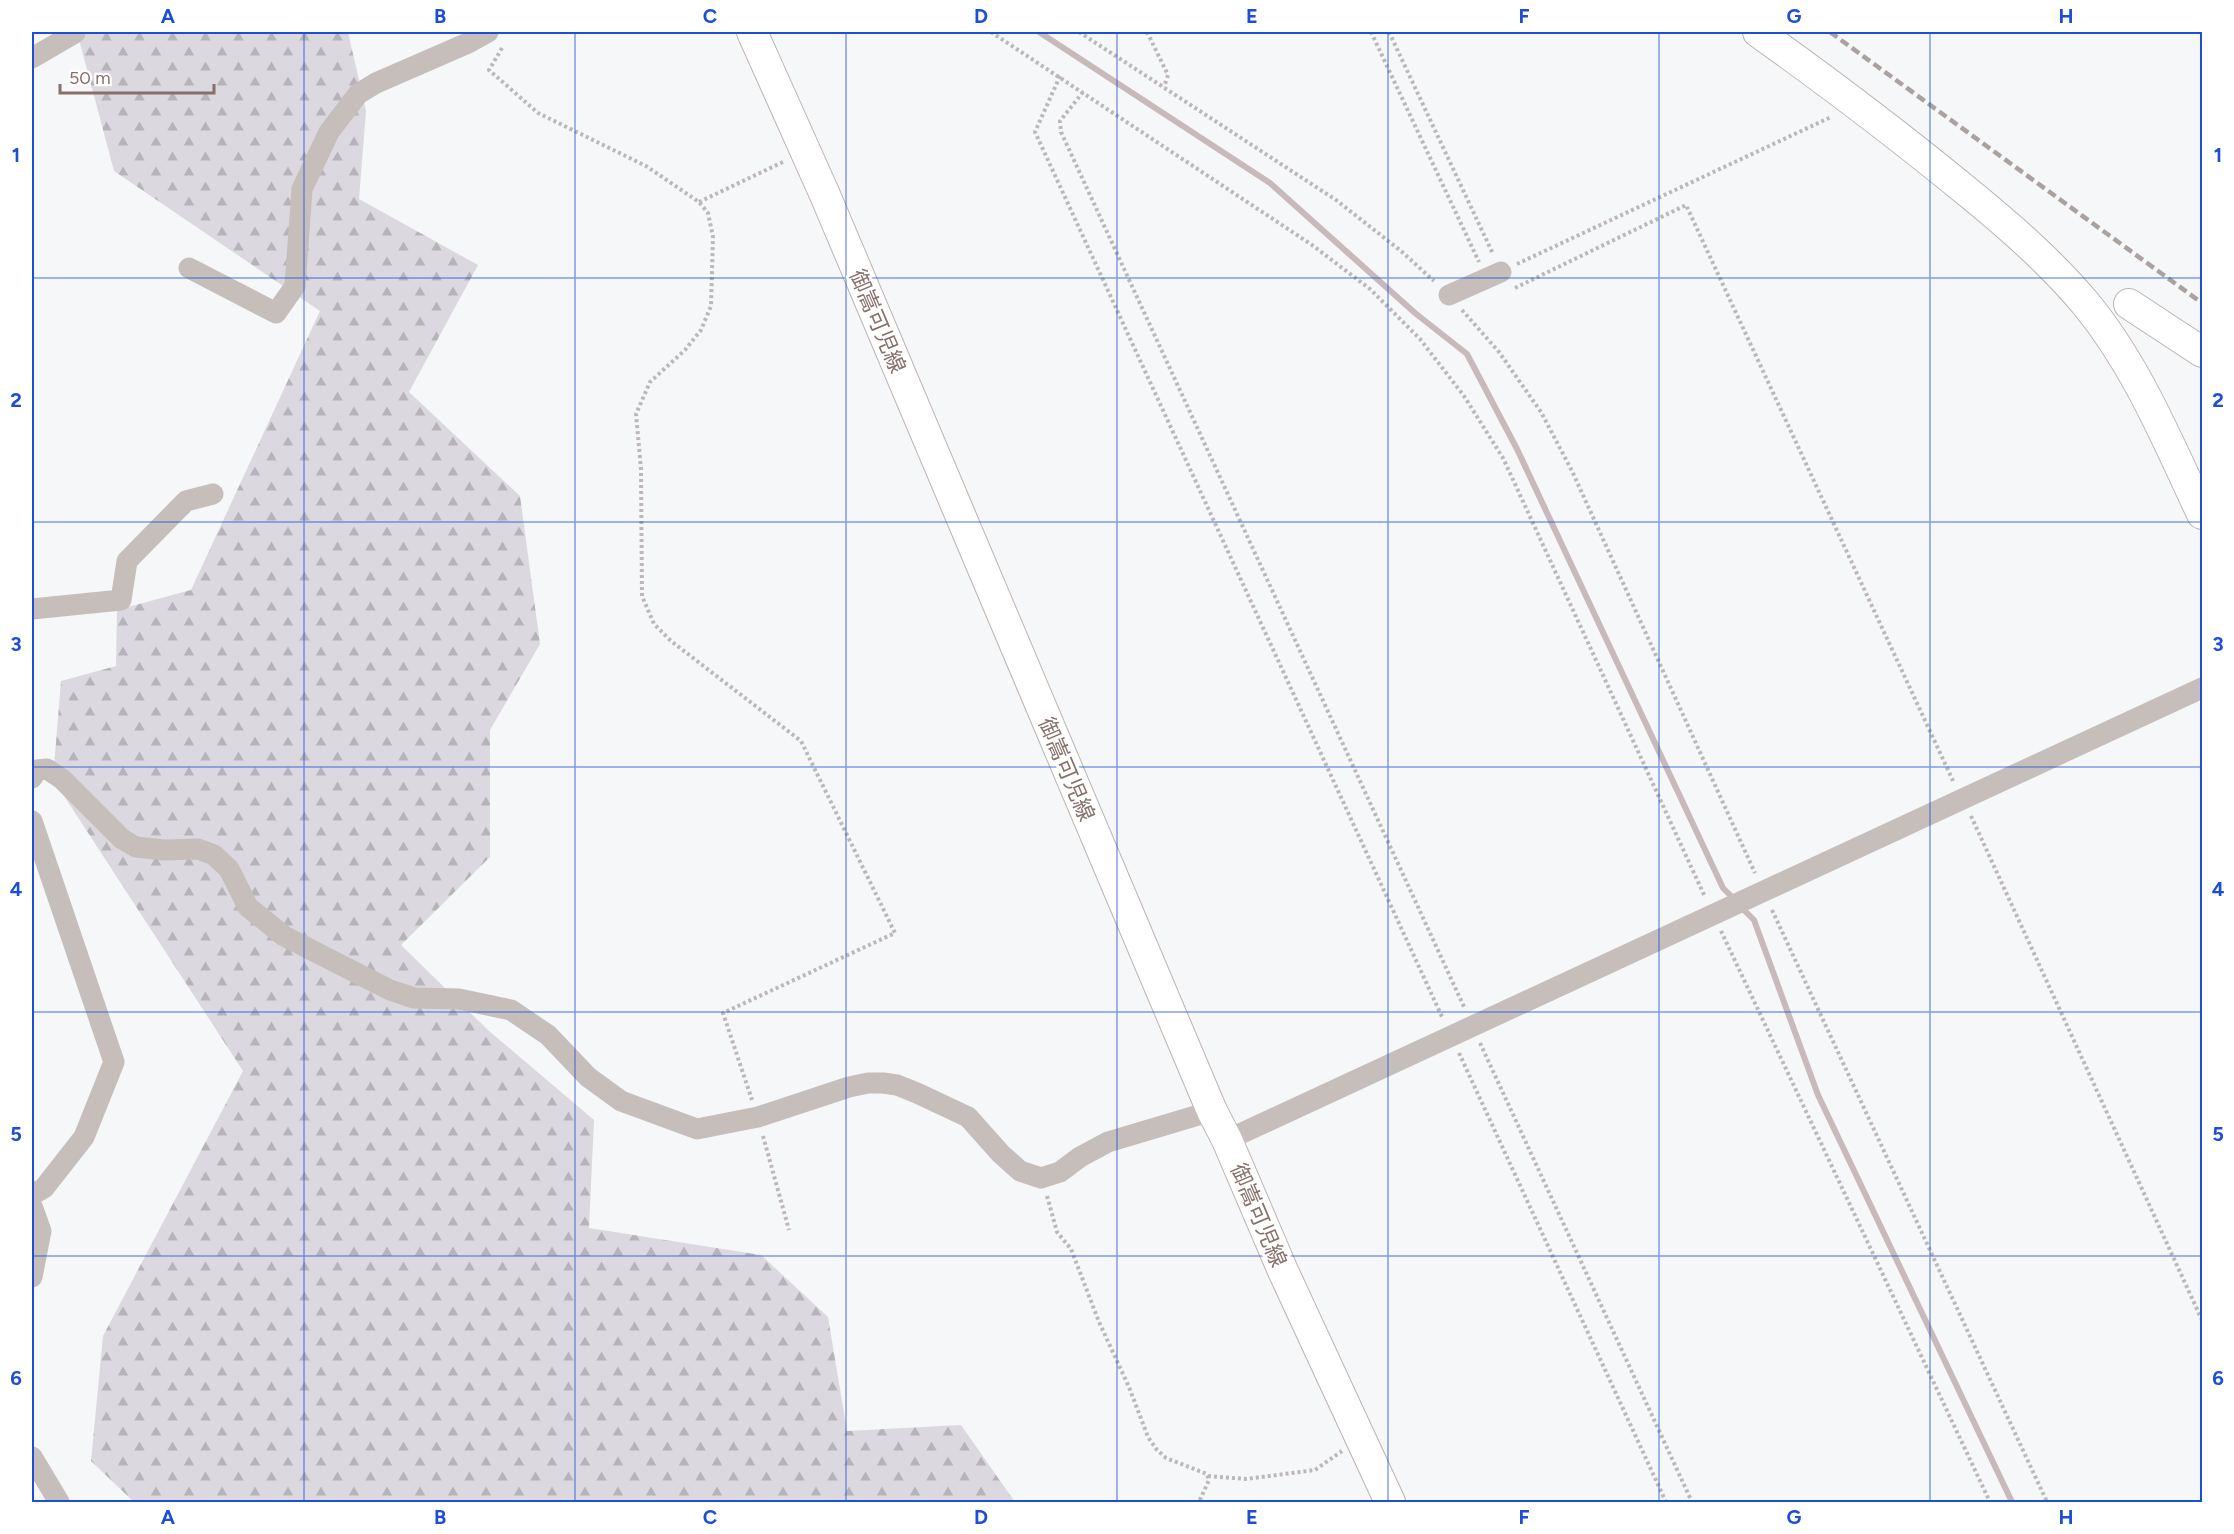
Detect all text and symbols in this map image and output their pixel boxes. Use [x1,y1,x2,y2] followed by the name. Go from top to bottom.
[161,4,176,28] text: A
[434,4,446,28] text: B
[703,4,717,28] text: C
[974,4,988,28] text: D
[1246,4,1258,28] text: E
[1518,4,1530,28] text: F
[1787,4,1802,28] text: G
[2059,4,2074,28] text: H
[60,57,214,95] scale bar
[69,67,111,89] text: 50 m
[12,143,20,167] text: 1
[2214,143,2222,167] text: 1
[844,265,911,377] street label: 御嵩可児線
[10,388,22,412] text: 2
[2212,388,2224,412] text: 2
[10,632,22,656] text: 3
[2212,632,2224,656] text: 3
[1033,713,1100,825] street label: 御嵩可児線
[10,877,23,901] text: 4
[2212,877,2225,901] text: 4
[10,1122,22,1146] text: 5
[2212,1122,2224,1146] text: 5
[1225,1159,1292,1271] street label: 御嵩可児線
[10,1366,22,1390] text: 6
[2212,1366,2224,1390] text: 6
[161,1505,176,1529] text: A
[434,1505,446,1529] text: B
[703,1505,717,1529] text: C
[974,1505,988,1529] text: D
[1246,1505,1258,1529] text: E
[1518,1505,1530,1529] text: F
[1787,1505,1802,1529] text: G
[2059,1505,2074,1529] text: H

